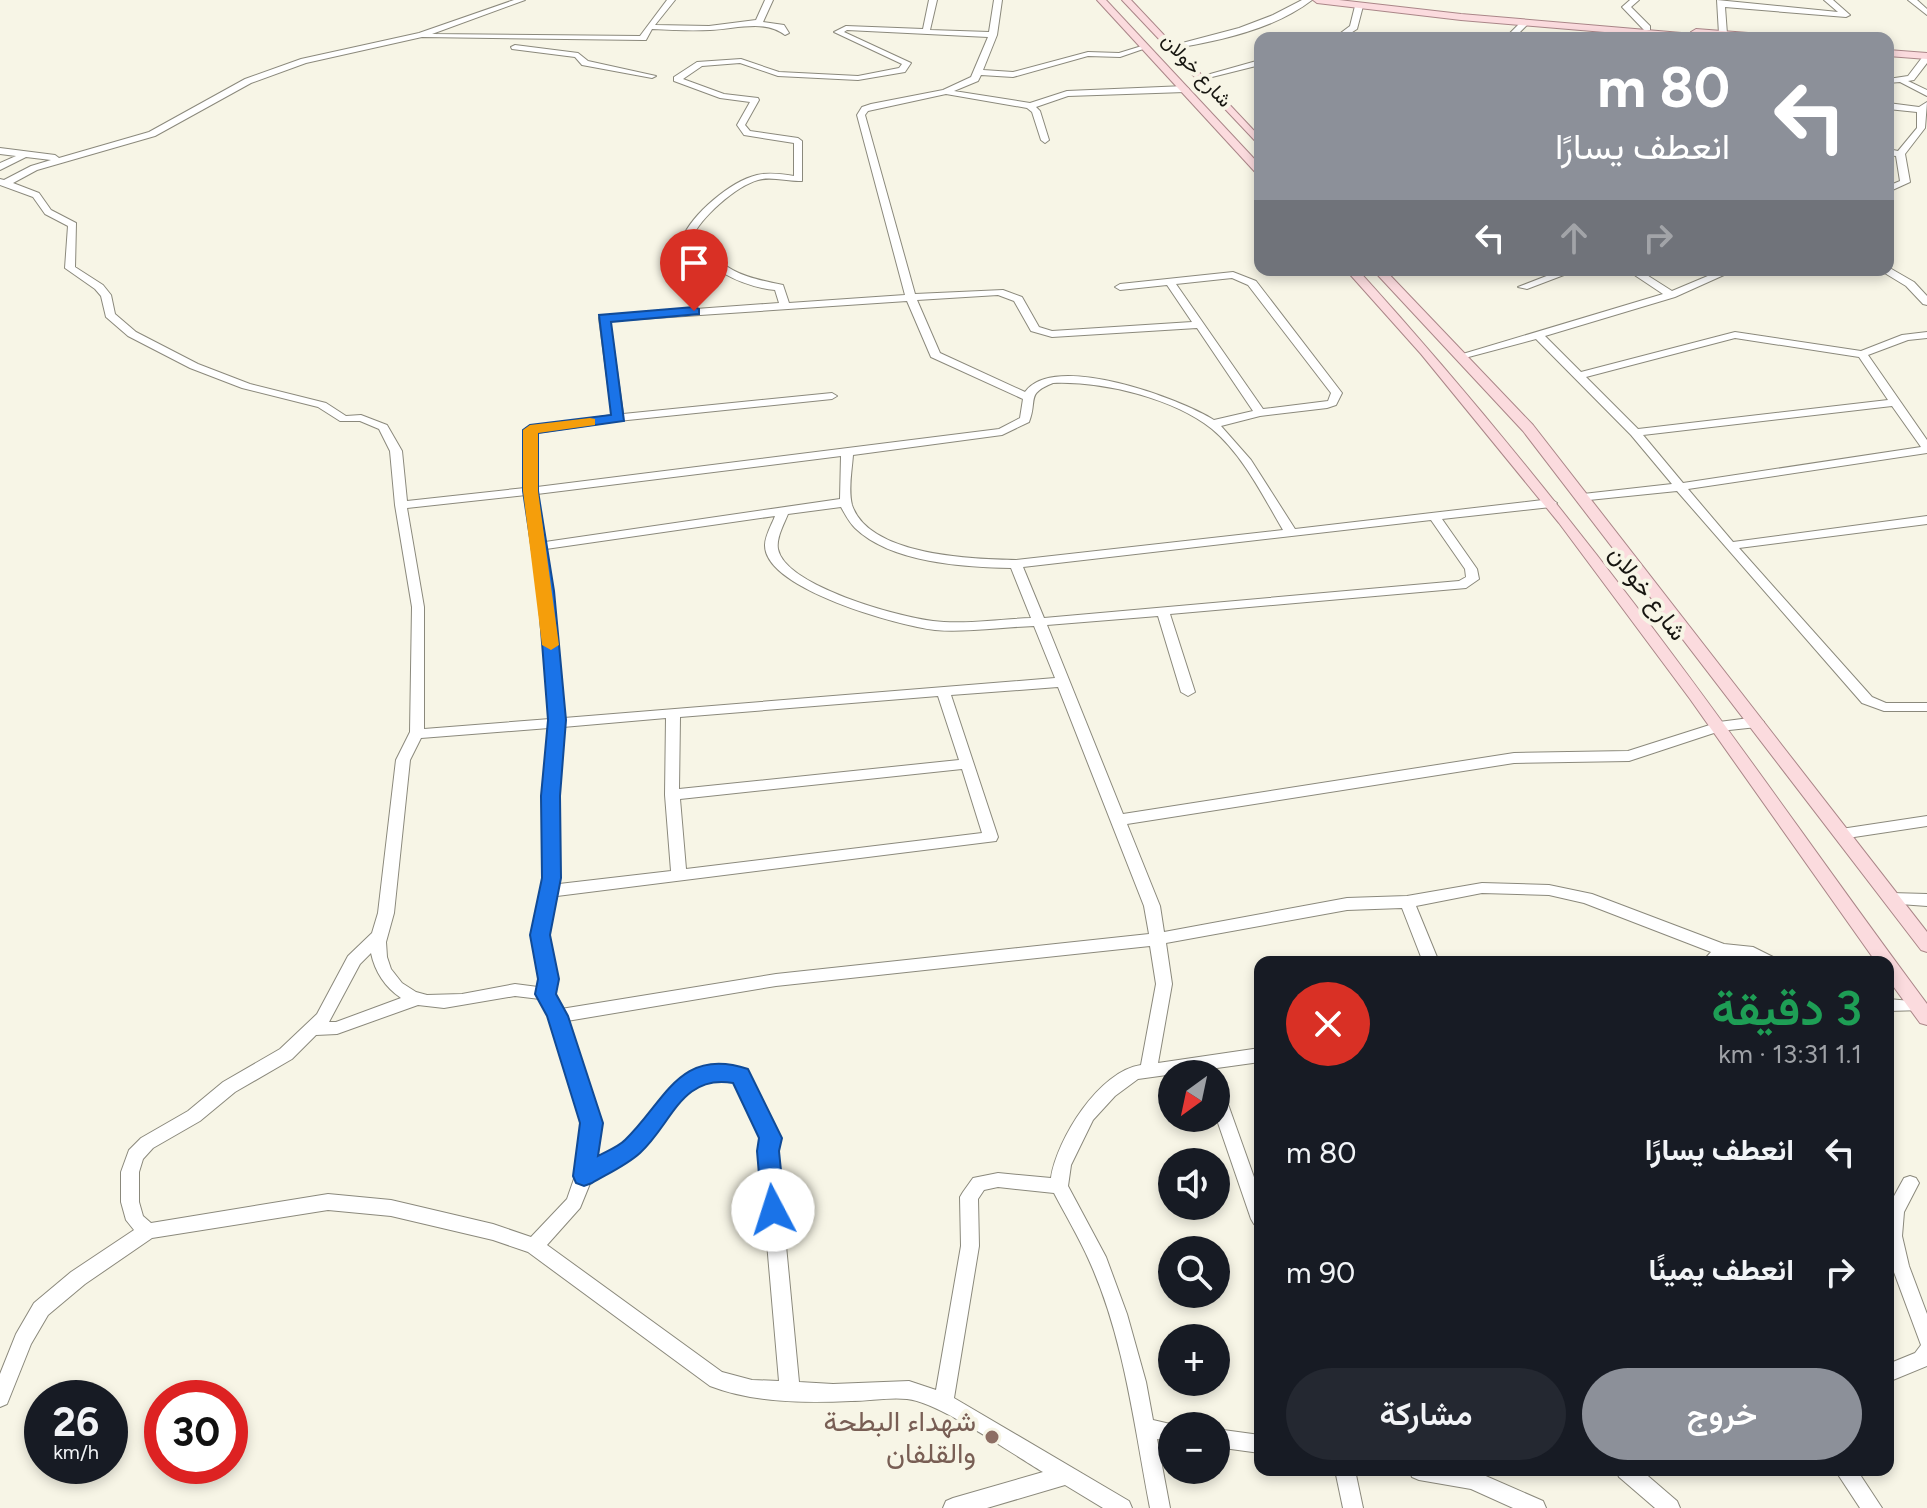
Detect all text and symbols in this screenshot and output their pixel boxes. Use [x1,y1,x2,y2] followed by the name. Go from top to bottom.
[1155,28,1237,113] street label: شارع خولان
[1597,54,1730,121] text: 80 m
[1758,64,1862,168] icon: left
[1555,125,1730,168] text: انعطف يسارًا
[1468,216,1512,260] icon: left
[1552,216,1596,260] icon: ahead
[1636,216,1680,260] icon: right
[660,229,728,311] pin
[672,241,716,285] icon: arrive
[1601,540,1693,647] street label: شارع خولان
[1711,979,1862,1037] text: 3 دقيقة
[1286,982,1370,1066] button: close
[1718,1038,1862,1070] text: 1.1 km · 13:31
[1158,1060,1230,1132] north arrow
[1158,1060,1230,1484] map controls
[1818,1130,1862,1174] icon: left
[1645,1131,1794,1168] text: انعطف يسارًا
[1286,1134,1357,1171] text: 80 m
[1158,1148,1230,1220] button: sound
[731,1168,815,1252] position arrow
[1158,1236,1230,1308] button: search
[1818,1250,1862,1294] icon: right
[1649,1251,1794,1288] text: انعطف يمينًا
[1286,1254,1355,1291] text: 90 m
[1158,1324,1230,1396] button: +
[1286,1368,1566,1460] button: مشاركة
[1582,1368,1862,1460] button: خروج
[144,1380,248,1484] speed limit sign: 30
[53,1398,99,1446] text: 26
[824,1404,976,1471] place label: شهداء البطحة والقلفان
[1158,1412,1230,1484] button: −
[983,1428,1001,1446] marker: شهداء البطحة والقلفان
[53,1440,99,1464] text: km/h

